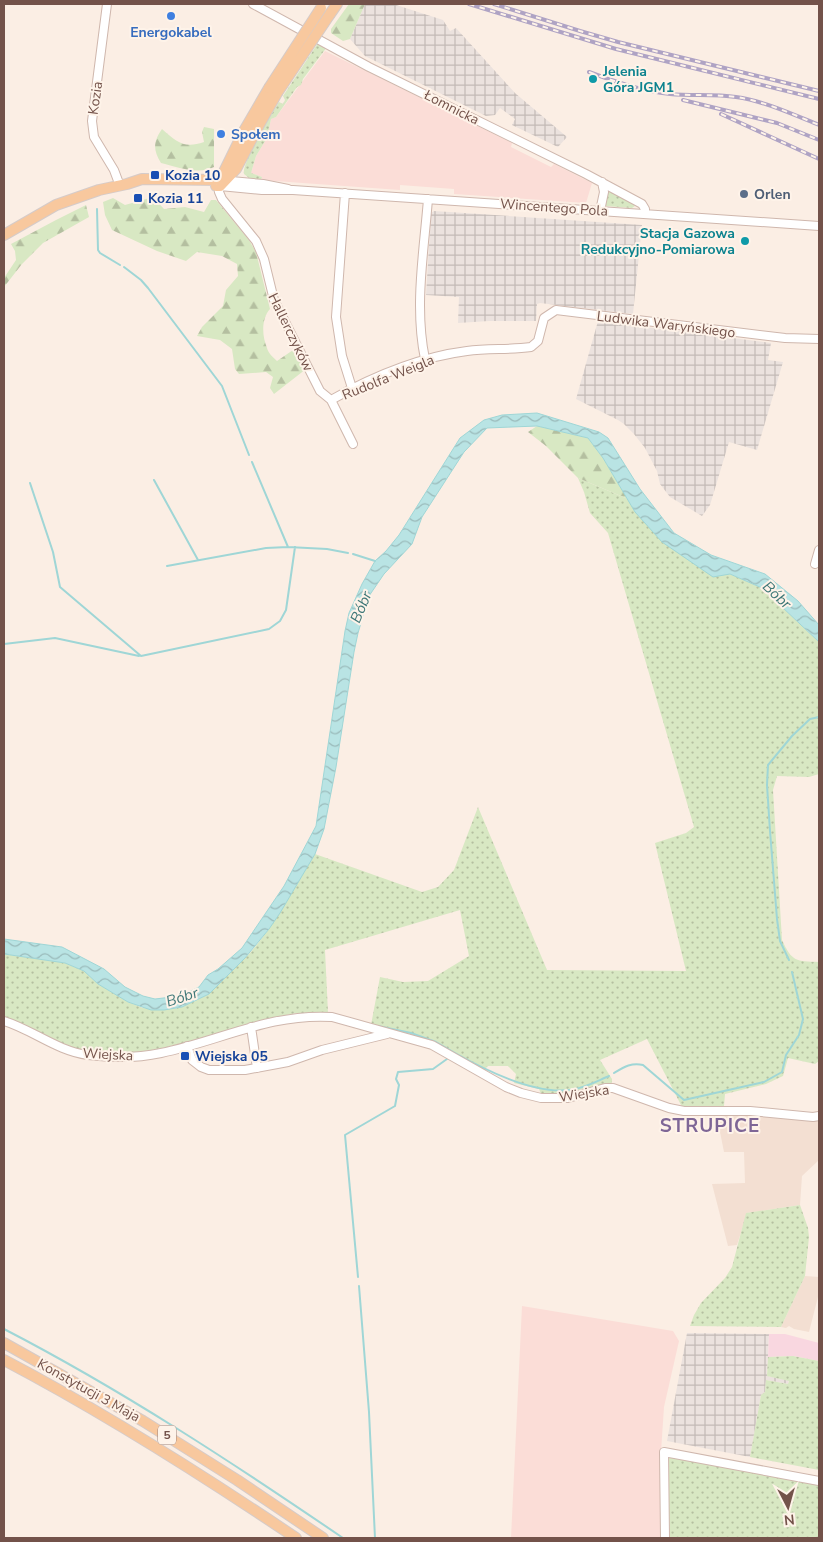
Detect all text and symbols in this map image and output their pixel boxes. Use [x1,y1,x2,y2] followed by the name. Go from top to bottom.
[165,10,177,22] marker: Energokabel
[130,23,212,42] place label: Energokabel
[602,62,674,97] place label: Jelenia Góra JGM1
[587,73,599,85] marker: Jelenia Góra JGM1
[84,80,107,116] street label: Kozia
[420,85,483,129] street label: Łomnicka
[231,125,281,144] place label: Społem
[215,128,227,140] marker: Społem
[165,166,221,185] place label: Kozia 10
[149,169,161,181] marker: Kozia 10
[754,185,791,204] place label: Orlen
[738,188,750,200] marker: Orlen
[148,189,204,208] place label: Kozia 11
[132,192,144,204] marker: Kozia 11
[499,194,609,221] street label: Wincentego Pola
[581,224,735,259] place label: Stacja Gazowa Redukcyjno-Pomiarowa
[739,235,751,247] marker: Stacja Gazowa Redukcyjno-Pomiarowa
[263,290,318,375] street label: Hallerczyków
[596,307,737,342] street label: Ludwika Waryńskiego
[339,350,437,405] street label: Rudolfa Weigla
[758,577,796,614] water label: Bóbr
[345,588,377,626] water label: Bóbr
[163,982,201,1012] water label: Bóbr
[82,1044,134,1065] street label: Wiejska
[195,1047,268,1066] place label: Wiejska 05
[179,1050,191,1062] marker: Wiejska 05
[558,1080,611,1107] street label: Wiejska
[660,1113,760,1139] district label: STRUPICE
[34,1354,144,1427] street label: Konstytucji 3 Maja
[158,1426,176,1444] road number: 5
[763,1482,813,1532] north arrow
[783,1509,796,1529] text: N

